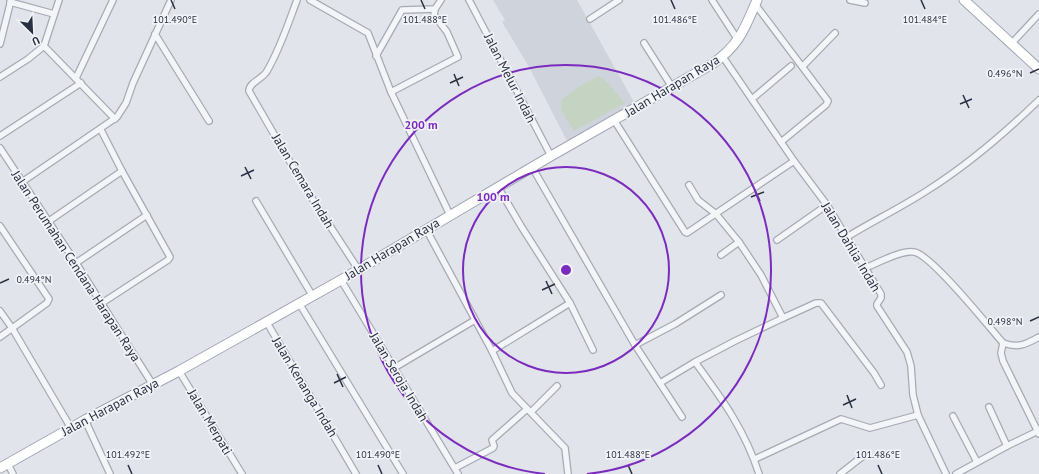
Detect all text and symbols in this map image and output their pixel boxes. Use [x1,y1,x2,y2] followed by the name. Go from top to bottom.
[12,12,52,52] north arrow
[153,13,197,26] text: 101.490°E
[403,13,447,26] text: 101.488°E
[653,13,697,26] text: 101.486°E
[903,13,947,26] text: 101.484°E
[480,30,540,126] street label: Jalan Melur Indah
[30,33,42,49] text: U
[621,51,723,122] street label: Jalan Harapan Raya
[988,67,1022,80] text: 0.496°N
[404,117,438,132] text: 200 m
[268,130,338,231] street label: Jalan Cemara Indah
[7,166,144,365] street label: Jalan Perumahan Cendana Harapan Raya
[476,189,510,204] text: 100 m
[817,198,884,295] street label: Jalan Dahlia Indah
[341,214,443,285] street label: Jalan Harapan Raya
[559,263,573,277] centre of rings
[17,273,51,286] text: 0.494°N
[988,315,1022,328] text: 0.498°N
[365,329,432,425] street label: Jalan Seroja Indah
[268,333,342,440] street label: Jalan Kenanga Indah
[58,374,162,440] street label: Jalan Harapan Raya
[183,385,236,458] street label: Jalan Merpati
[106,448,150,461] text: 101.492°E
[356,448,400,461] text: 101.490°E
[606,448,650,461] text: 101.488°E
[856,448,900,461] text: 101.486°E

